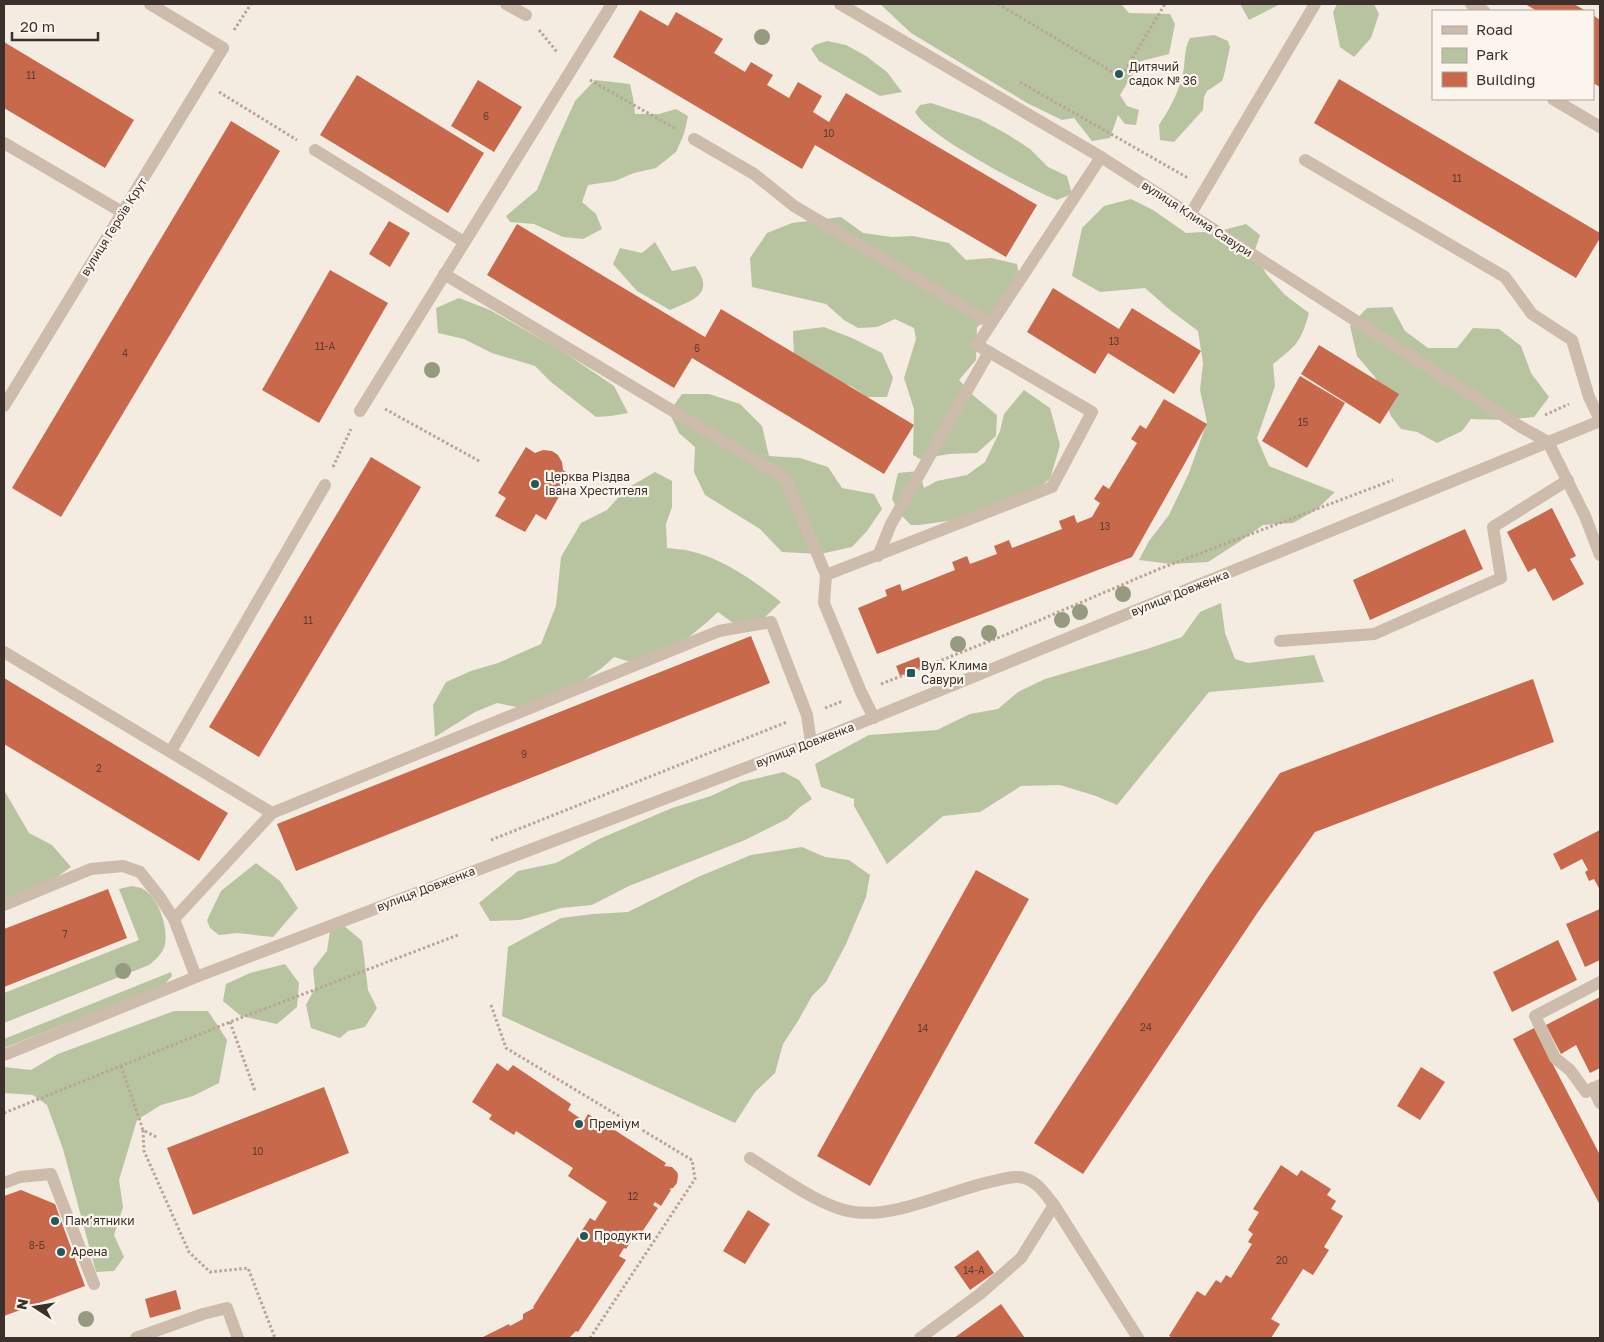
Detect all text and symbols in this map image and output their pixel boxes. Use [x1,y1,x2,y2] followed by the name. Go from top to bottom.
[12,10,99,42] scale bar
[1432,10,1594,100] legend
[20,17,55,35] text: 20 m
[1476,20,1513,38] text: Road
[1476,45,1509,63] text: Park
[1129,59,1197,88] place label: Дитячий садок № 36
[1113,68,1125,80] marker: Дитячий садок № 36
[26,69,36,81] house number: 11
[1476,70,1536,88] text: Building
[483,110,489,122] house number: 6
[823,127,835,139] house number: 10
[1452,172,1462,184] house number: 11
[77,175,150,279] street label: вулиця Героїв Крут
[1139,177,1255,260] street label: вулиця Клима Савури
[1109,335,1119,347] house number: 13
[315,340,335,352] house number: 11-А
[694,342,700,354] house number: 6
[122,347,128,359] house number: 4
[1298,416,1309,428] house number: 15
[545,469,648,498] place label: Церква Різдва Івана Хрестителя
[529,478,541,490] marker: Церква Різдва Івана Хрестителя
[1100,520,1110,532] house number: 13
[1129,566,1231,619] street label: вулиця Довженка
[303,614,313,626] house number: 11
[921,658,987,687] place label: Вул. Клима Савури
[905,667,917,679] marker: Вул. Клима Савури
[753,719,856,770] street label: вулиця Довженка
[521,748,527,760] house number: 9
[96,762,102,774] house number: 2
[374,863,477,914] street label: вулиця Довженка
[62,928,68,940] house number: 7
[1140,1021,1152,1033] house number: 24
[918,1022,928,1034] house number: 14
[589,1116,640,1131] place label: Преміум
[573,1118,585,1130] marker: Преміум
[252,1145,264,1157] house number: 10
[628,1190,639,1202] house number: 12
[65,1213,135,1228] place label: Пам’ятники
[49,1215,61,1227] marker: Пам’ятники
[594,1228,651,1243] place label: Продукти
[578,1230,590,1242] marker: Продукти
[29,1239,46,1251] house number: 8-Б
[71,1244,107,1259] place label: Арена
[55,1246,67,1258] marker: Арена
[1276,1254,1288,1266] house number: 20
[963,1264,985,1276] house number: 14-А
[10,1282,60,1332] north arrow
[12,1297,31,1311] text: N

